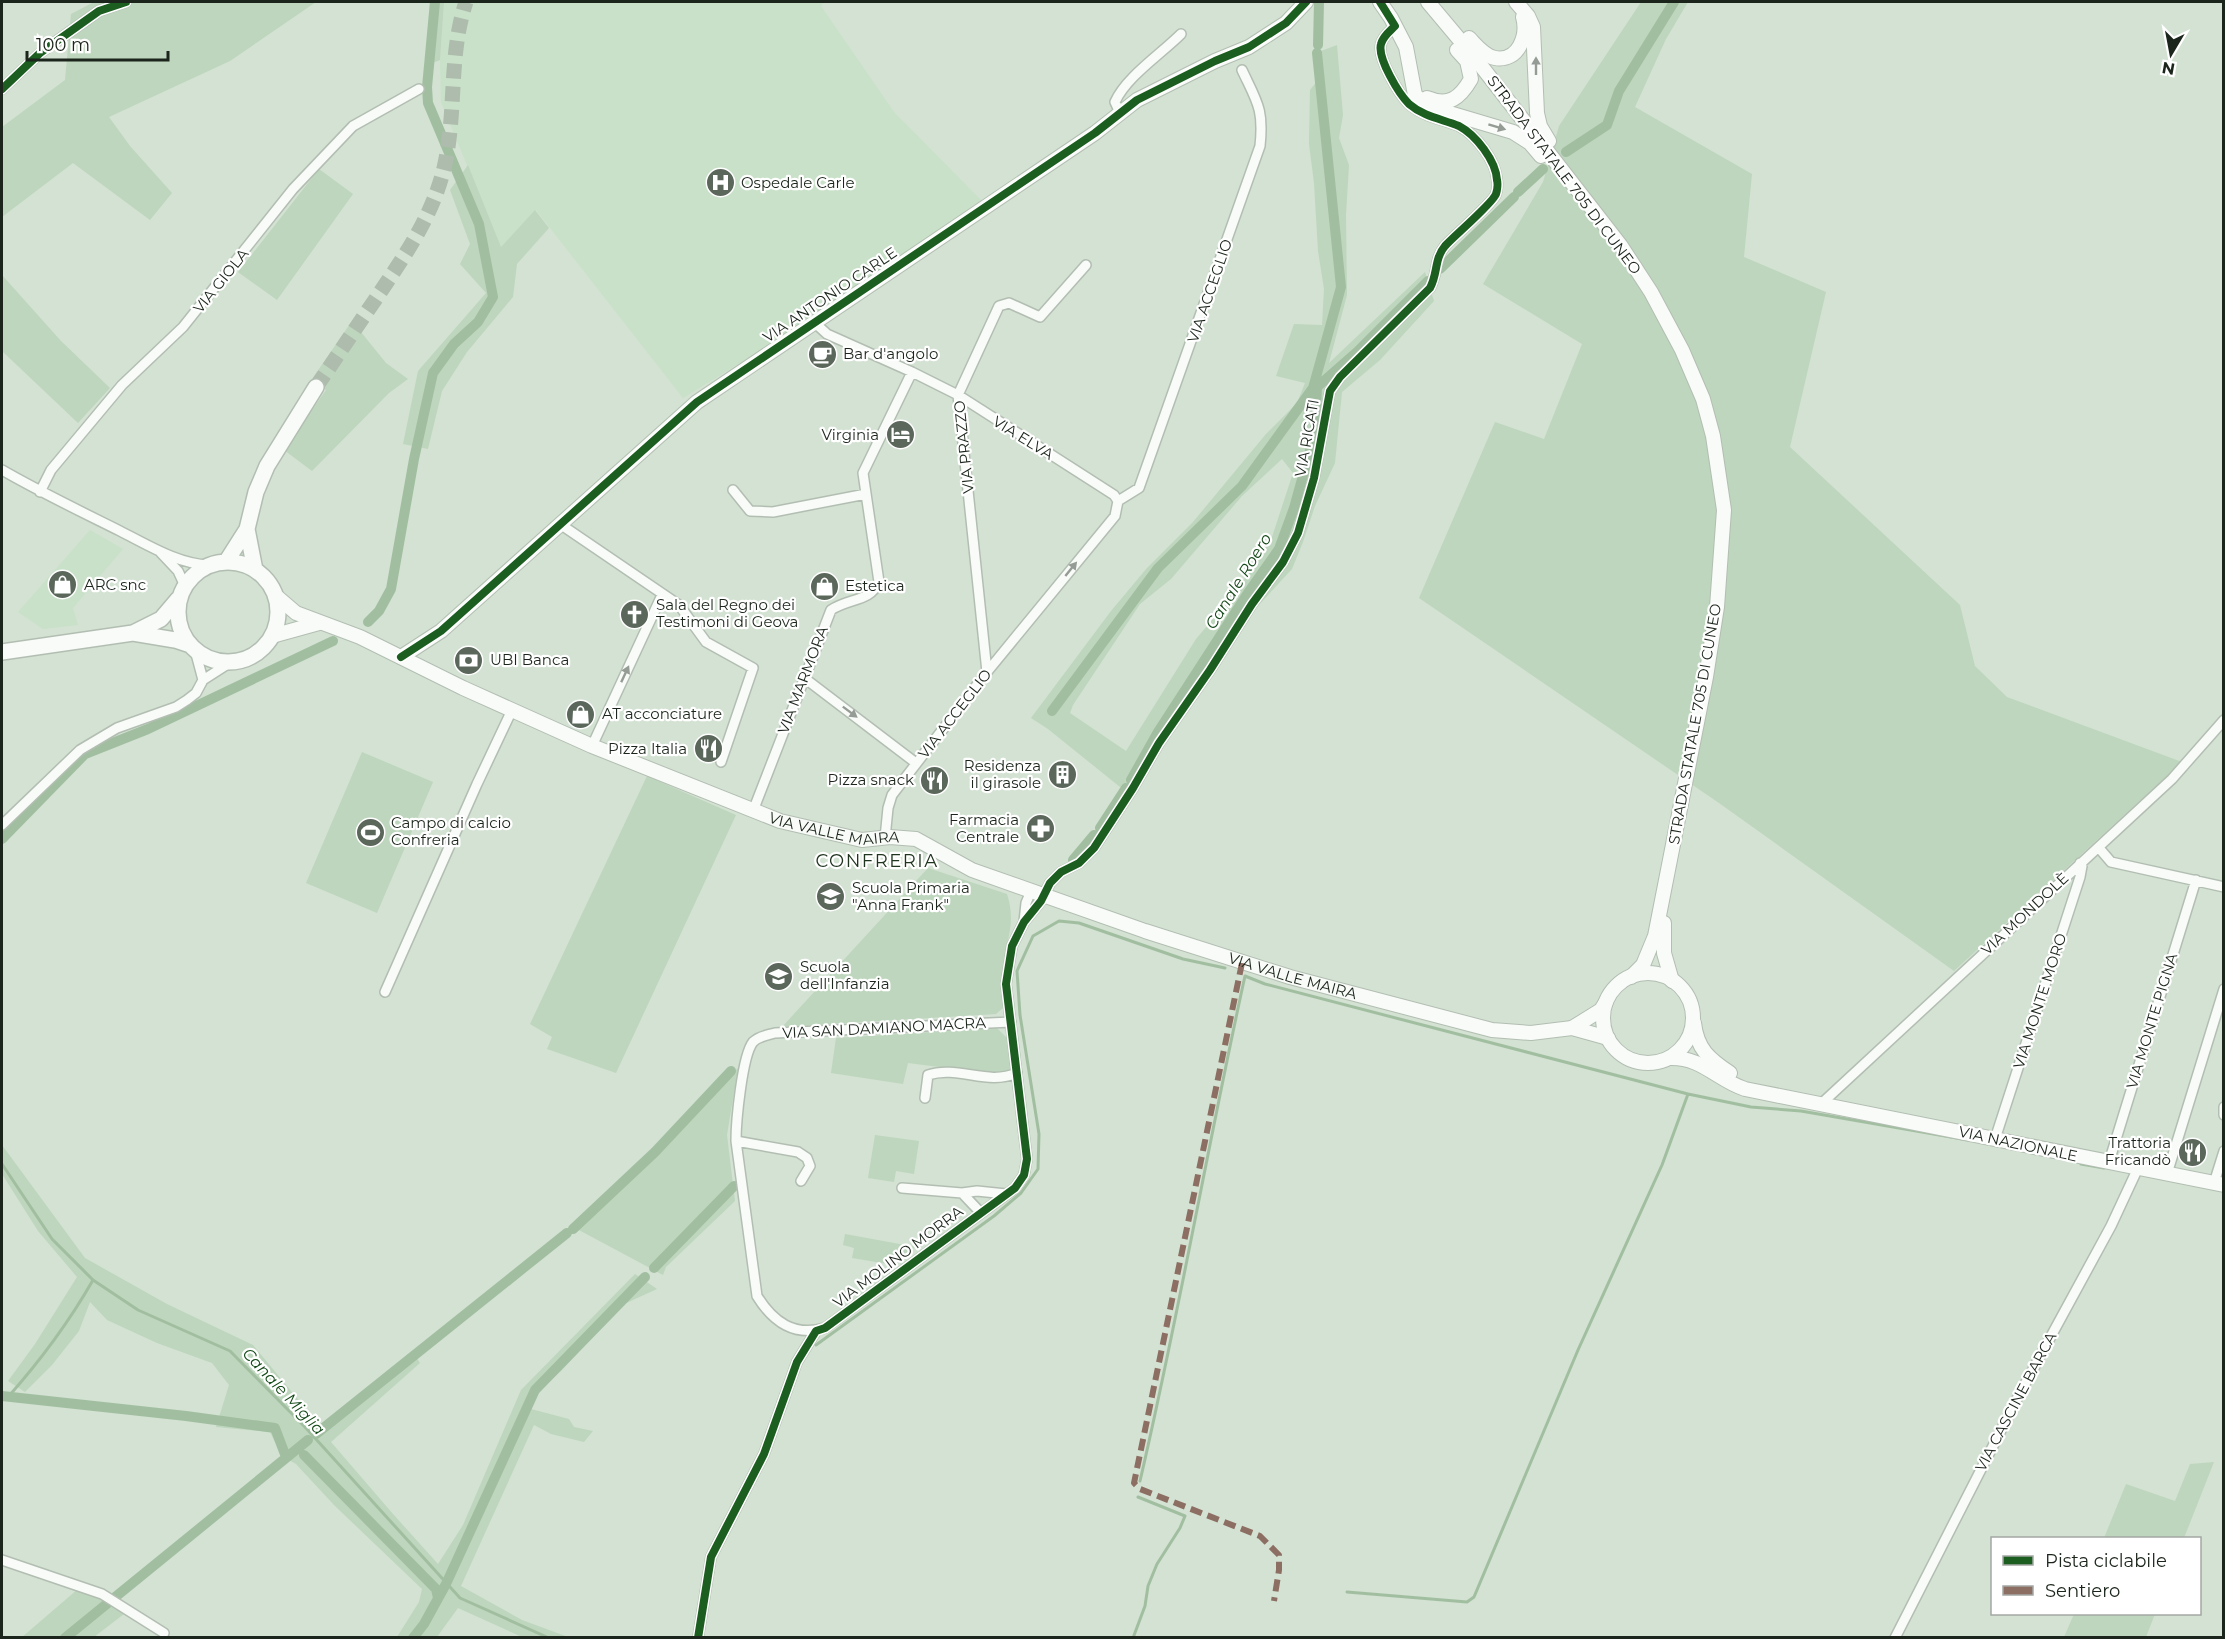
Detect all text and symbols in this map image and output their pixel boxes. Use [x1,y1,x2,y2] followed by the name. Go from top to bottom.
[27,24,168,62] scale bar
[2141,24,2201,84] north arrow
[36,34,90,56] text: 100 m
[1531,57,1541,76] one-way arrow
[2160,58,2177,79] text: N
[1483,71,1645,278] street label: STRADA STATALE 705 DI CUNEO
[1488,123,1506,132] one-way arrow
[704,167,736,199] hospital icon: Ospedale Carle
[741,173,855,192] place label: Ospedale Carle
[1183,237,1236,345] street label: VIA ACCEGLIO
[759,243,900,347] street label: VIA ANTONIO CARLE
[189,244,253,317] street label: VIA GIOLA
[806,338,838,370] cafe icon: Bar d'angolo
[843,344,938,363] place label: Bar d'angolo
[1290,398,1323,478] street label: VIA RICATI
[949,399,978,495] street label: VIA PRAZZO
[989,411,1057,464] street label: VIA ELVA
[884,419,916,451] hotel icon: Virginia
[822,425,879,444] place label: Virginia
[1201,530,1275,633] water label: Canale Roero
[1065,561,1078,577] one-way arrow
[47,569,79,601] shop icon: ARC snc
[808,570,840,602] shop icon: Estetica
[84,575,146,594] place label: ARC snc
[845,576,905,595] place label: Estetica
[656,595,798,631] place label: Sala del Regno dei Testimoni di Geova
[619,598,651,630] church icon: Sala del Regno dei Testimoni di Geova
[1664,602,1725,846] street label: STRADA STATALE 705 DI CUNEO
[773,623,832,736] street label: VIA MARMORA
[453,644,485,676] bank icon: UBI Banca
[490,650,569,669] place label: UBI Banca
[621,665,630,682] one-way arrow
[914,665,995,762] street label: VIA ACCEGLIO
[565,698,597,730] shop icon: AT acconciature
[602,704,722,723] place label: AT acconciature
[841,706,857,718] one-way arrow
[692,733,724,765] restaurant icon: Pizza Italia
[608,739,687,758] place label: Pizza Italia
[964,756,1041,792] place label: Residenza il girasole
[1046,759,1078,791] building icon: Residenza il girasole
[919,764,951,796] restaurant icon: Pizza snack
[827,770,914,789] place label: Pizza snack
[766,808,900,849] street label: VIA VALLE MAIRA
[949,810,1019,846] place label: Farmacia Centrale
[391,813,511,849] place label: Campo di calcio Confreria
[1024,813,1056,845] pharmacy icon: Farmacia Centrale
[354,816,386,848] sports icon: Campo di calcio Confreria
[815,850,939,872] district label: CONFRERIA
[1977,868,2072,959] street label: VIA MONDOLÈ
[852,878,970,914] place label: Scuola Primaria "Anna Frank"
[815,881,847,913] school or university icon: Scuola Primaria "Anna Frank"
[2009,931,2070,1071] street label: VIA MONTE MORO
[1226,948,1359,1003] street label: VIA VALLE MAIRA
[2122,951,2181,1091] street label: VIA MONTE PIGNA
[800,957,889,993] place label: Scuola dell'Infanzia
[763,960,795,992] school or university icon: Scuola dell'Infanzia
[782,1013,987,1042] street label: VIA SAN DAMIANO MACRA
[1957,1122,2079,1165] street label: VIA NAZIONALE
[2105,1133,2171,1169] place label: Trattoria Fricandò
[2176,1136,2208,1168] restaurant icon: Trattoria Fricandò
[829,1201,967,1312] street label: VIA MOLINO MORRA
[1971,1329,2060,1475] street label: VIA CASCINE BARCA
[239,1344,329,1439] water label: Canale Miglia
[1991,1537,2201,1615] legend
[2045,1550,2167,1572] text: Pista ciclabile
[2045,1580,2120,1602] text: Sentiero

